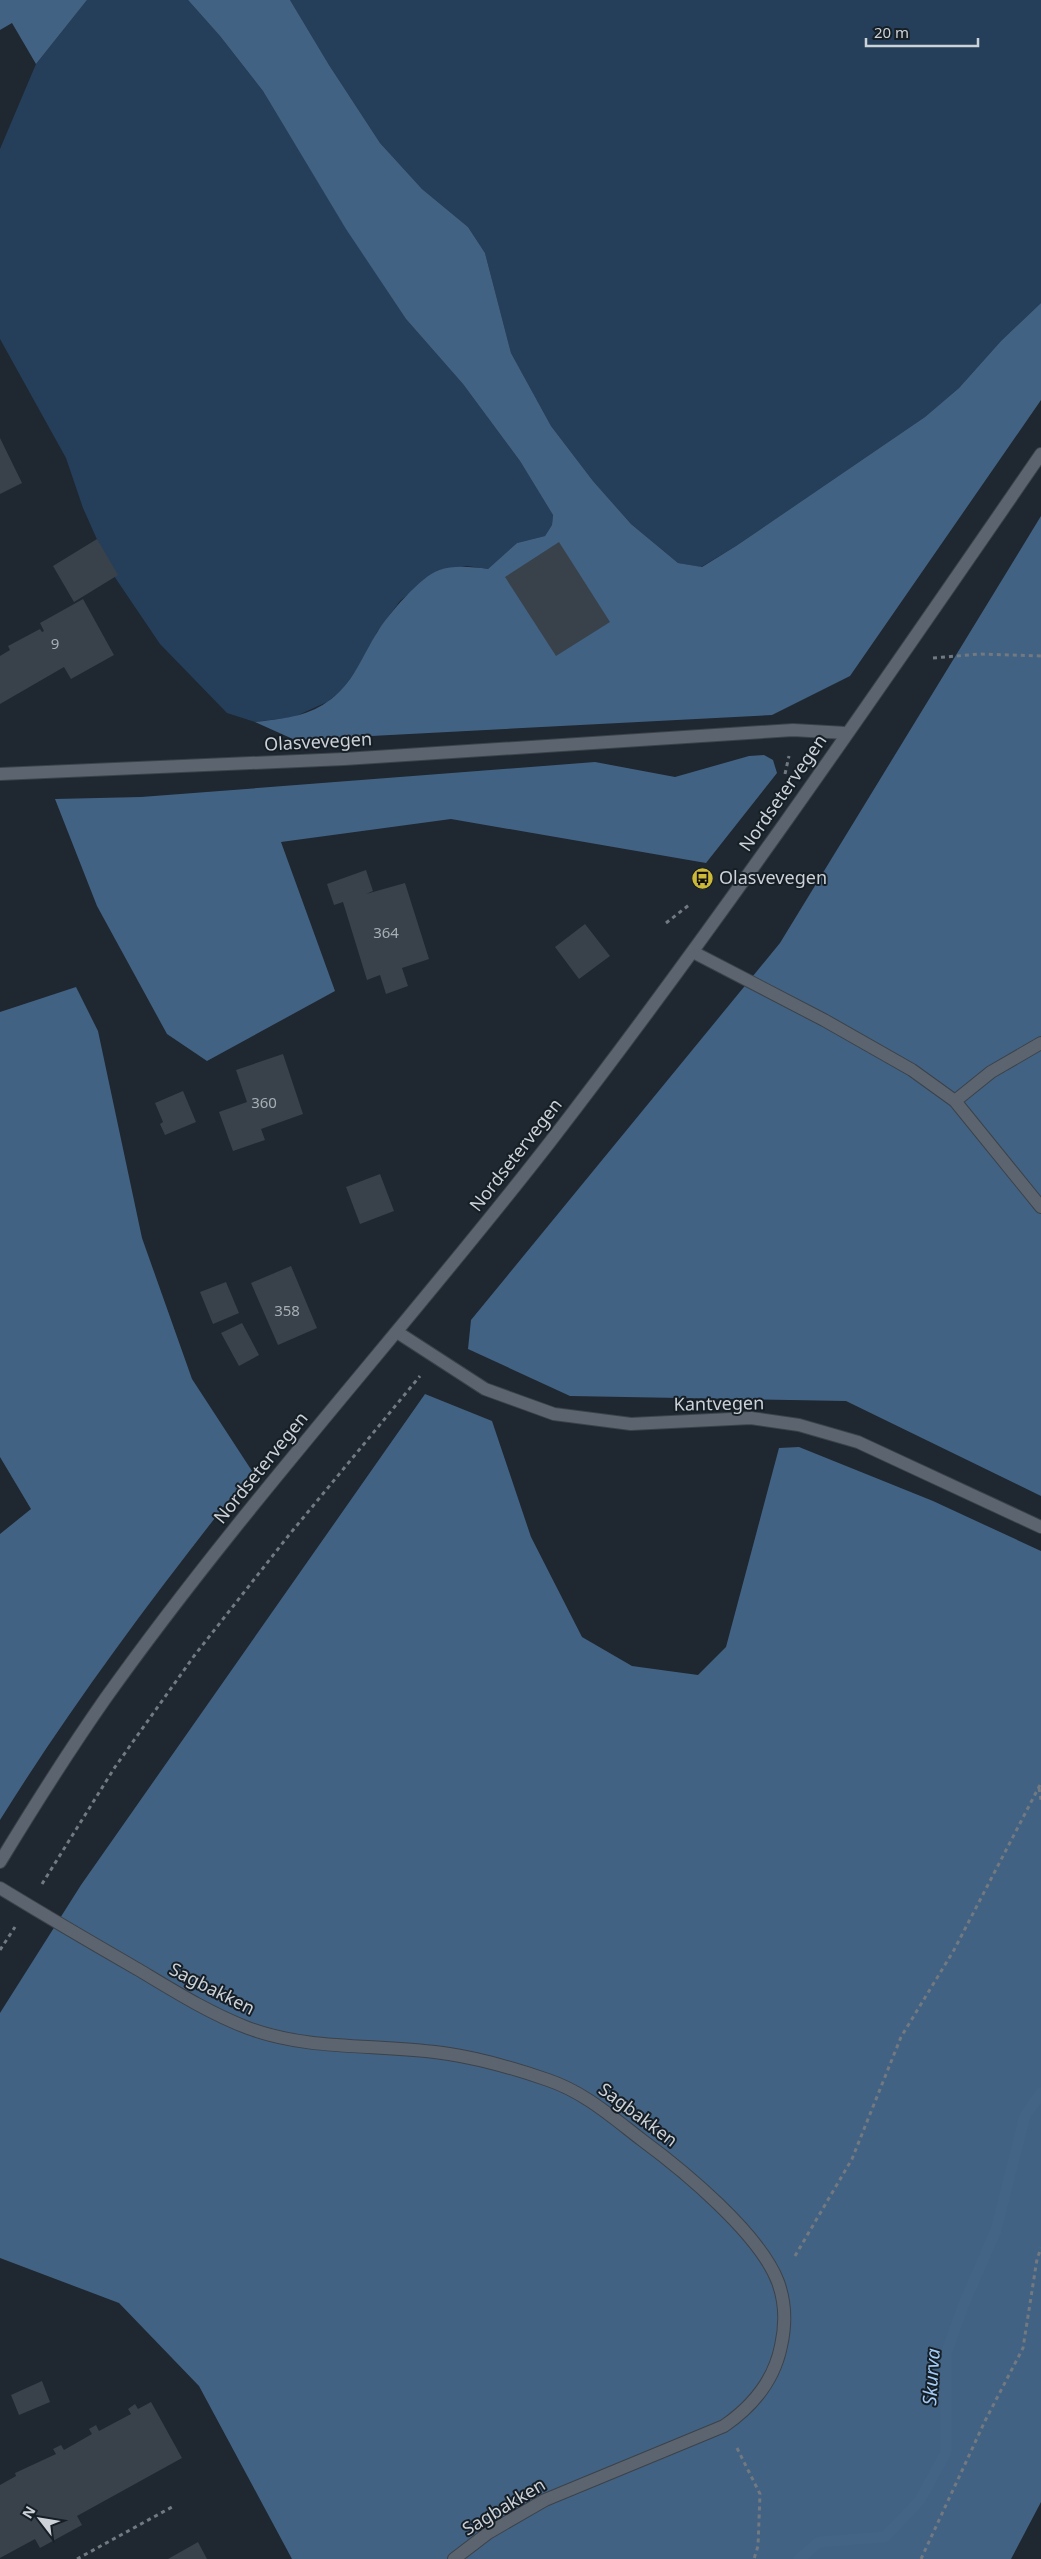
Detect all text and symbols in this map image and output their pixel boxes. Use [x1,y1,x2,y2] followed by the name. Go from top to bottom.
[866,15,978,47] scale bar
[874,22,909,42] text: 20 m
[51,633,59,653] house number: 9
[263,726,373,756] street label: Olasvevegen
[733,729,831,856] street label: Nordsetervegen
[719,865,827,889] place label: Olasvevegen
[691,866,715,890] bus stop icon: Olasvevegen
[373,922,399,942] house number: 364
[251,1092,277,1112] house number: 360
[464,1093,567,1216] street label: Nordsetervegen
[274,1300,300,1320] house number: 358
[674,1390,764,1416] street label: Kantvegen
[208,1406,313,1528] street label: Nordsetervegen
[166,1956,259,2020] street label: Sagbakken
[594,2077,683,2152] street label: Sagbakken
[916,2347,946,2406] water label: Skurva
[458,2472,549,2540] street label: Sagbakken
[15,2494,65,2544] north arrow
[17,2502,40,2522] text: N

